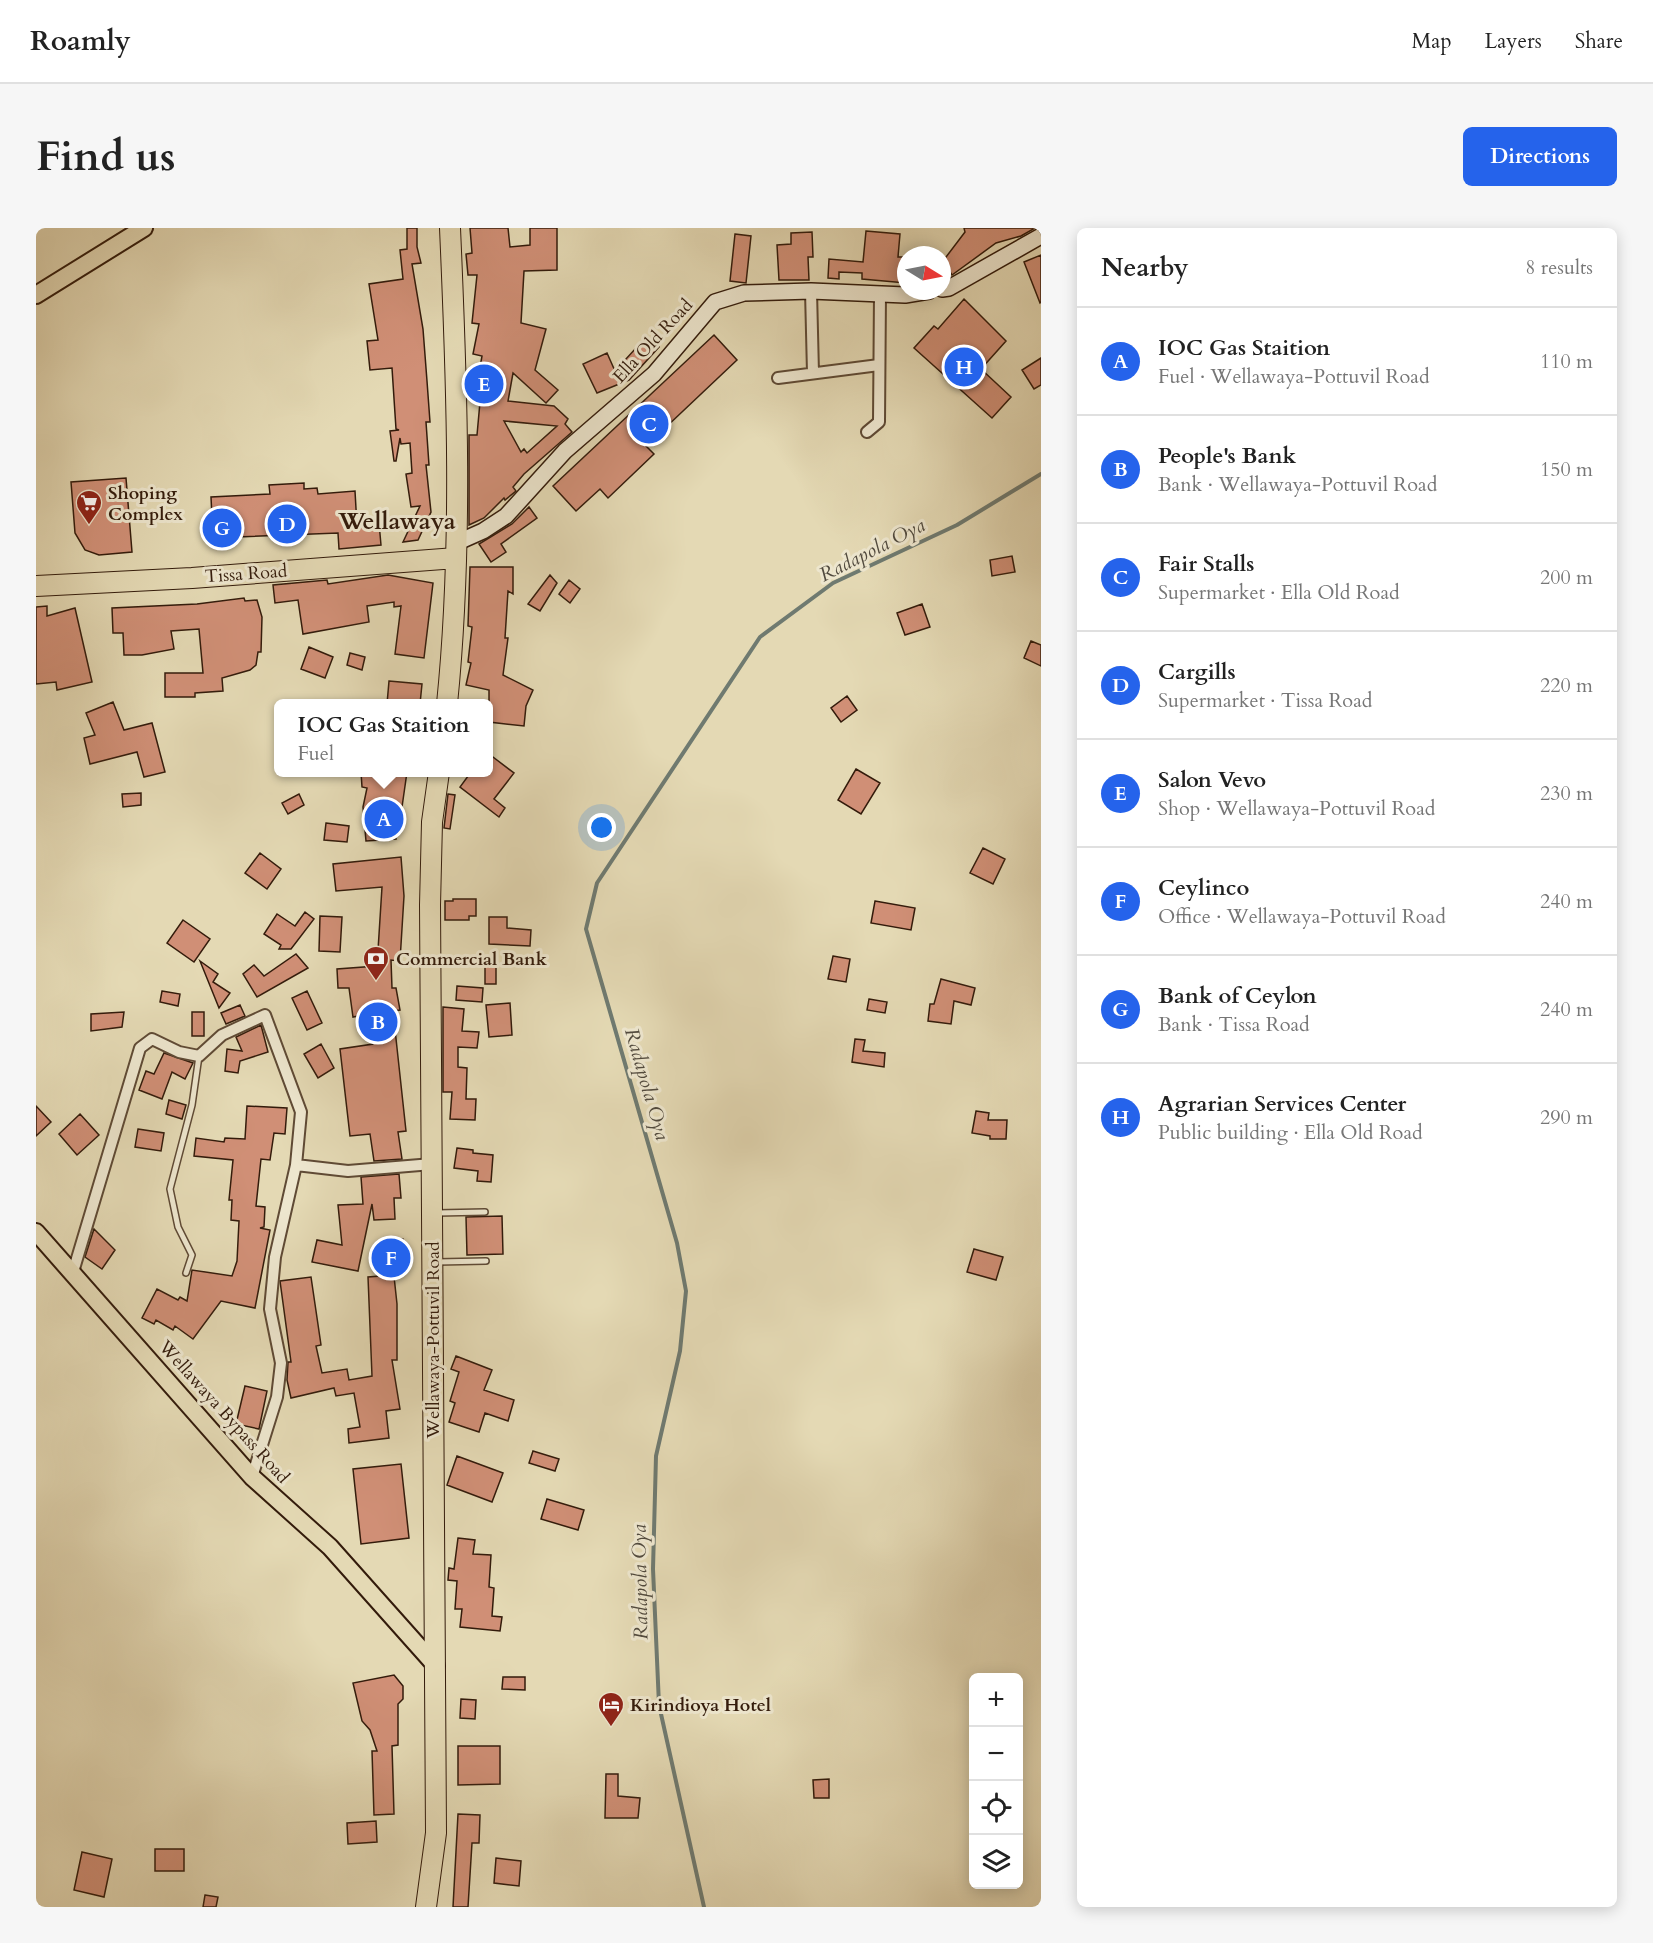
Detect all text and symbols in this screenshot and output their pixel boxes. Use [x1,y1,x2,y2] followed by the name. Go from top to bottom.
[30,22,131,60] text: Roamly
[1412,27,1452,56] text: Map
[1485,27,1542,56] text: Layers
[1575,27,1623,56] text: Share
[1463,127,1617,186] button: Directions
[36,128,176,185] text: Find us
[897,246,951,300] north arrow
[1101,250,1189,285] text: Nearby
[1525,254,1593,281] text: 8 results
[607,293,699,389] street label: Ella Old Road
[1158,333,1330,363] text: IOC Gas Staition
[944,344,984,390] pin: H
[1113,348,1128,375] text: A
[1540,348,1593,375] text: 110 m
[464,362,504,406] pin: E
[1158,363,1430,390] text: Fuel · Wellawaya-Pottuvil Road
[630,402,668,446] pin: C
[1158,441,1296,471] text: People's Bank
[1113,456,1128,483] text: B
[1540,456,1593,483] text: 150 m
[1158,471,1437,498] text: Bank · Wellawaya-Pottuvil Road
[108,481,183,527] place label: Shoping Complex
[74,488,104,526] supermarket icon: Shoping Complex
[268,502,306,546] pin: D
[337,505,456,538] district label: Wellawaya
[202,506,242,550] pin: G
[814,512,930,588] water label: Radapola Oya
[1158,549,1254,579] text: Fair Stalls
[204,559,288,589] street label: Tissa Road
[1113,564,1128,591] text: C
[1540,564,1593,591] text: 200 m
[1158,579,1400,606] text: Supermarket · Ella Old Road
[1158,657,1236,687] text: Cargills
[1112,672,1129,699] text: D
[1540,672,1593,699] text: 220 m
[1158,687,1372,714] text: Supermarket · Tissa Road
[274,699,493,777] popup
[297,710,470,740] text: IOC Gas Staition
[297,740,334,767] text: Fuel
[1158,765,1266,795] text: Salon Vevo
[1114,780,1127,807] text: E
[1540,780,1593,807] text: 230 m
[1158,795,1435,822] text: Shop · Wellawaya-Pottuvil Road
[364,796,404,842] pin: A
[587,813,616,842] your location
[1158,873,1249,903] text: Ceylinco
[1115,888,1126,915] text: F
[1540,888,1593,915] text: 240 m
[1158,903,1446,930] text: Office · Wellawaya-Pottuvil Road
[361,944,391,982] bank icon: Commercial Bank
[396,947,548,972] place label: Commercial Bank
[1158,981,1317,1011] text: Bank of Ceylon
[1112,996,1129,1023] text: G
[1540,996,1593,1023] text: 240 m
[358,1000,398,1044] pin: B
[1158,1011,1310,1038] text: Bank · Tissa Road
[618,1025,676,1143] water label: Radapola Oya
[1158,1089,1406,1119] text: Agrarian Services Center
[1112,1104,1129,1131] text: H
[1540,1104,1593,1131] text: 290 m
[1158,1119,1423,1146] text: Public building · Ella Old Road
[372,1236,410,1280] pin: F
[421,1241,446,1440] street label: Wellawaya-Pottuvil Road
[152,1334,295,1489] street label: Wellawaya Bypass Road
[625,1524,655,1640] water label: Radapola Oya
[969,1673,1023,1889] map controls
[969,1673,1023,1727] button: +
[596,1690,626,1728] hotel icon: Kirindioya Hotel
[630,1693,771,1718] place label: Kirindioya Hotel
[969,1727,1023,1781] button: −
[969,1781,1023,1835] button: locate
[969,1835,1023,1889] button: layers

